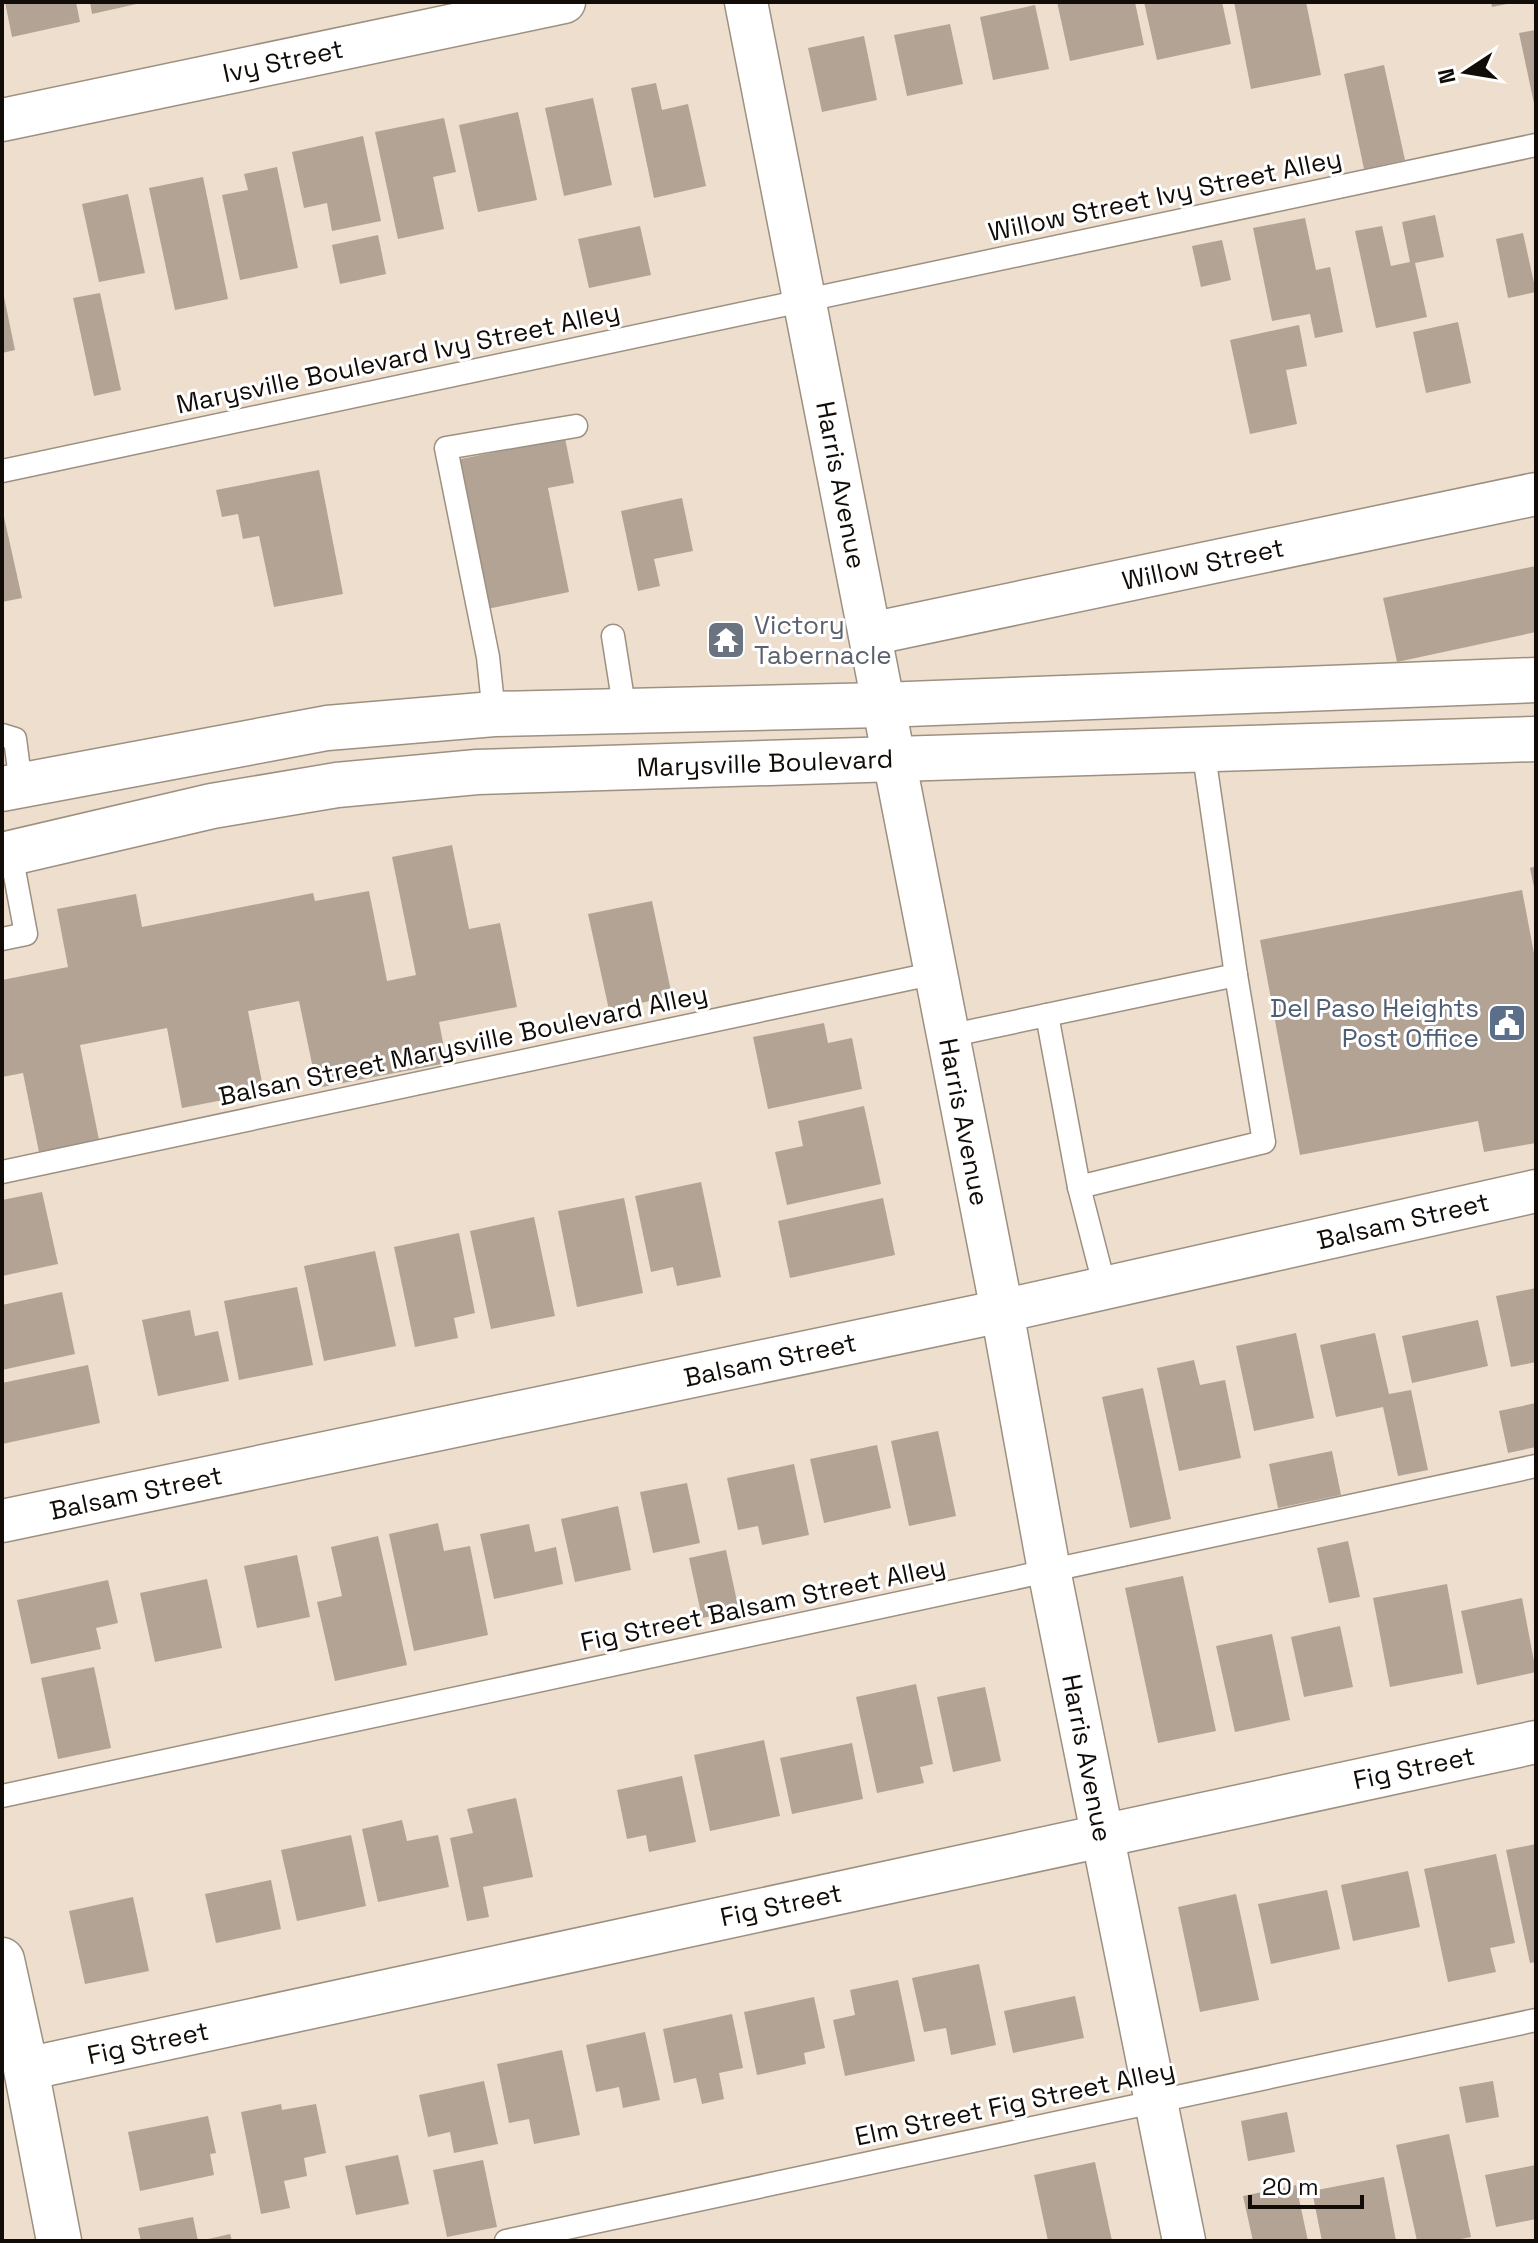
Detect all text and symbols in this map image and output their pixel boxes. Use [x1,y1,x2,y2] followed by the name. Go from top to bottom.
[220,32,346,90] street label: Ivy Street
[1426,32,1506,112] north arrow
[1431,66,1462,86] text: N
[985,141,1345,249] street label: Willow Street Ivy Street Alley
[173,294,623,422] street label: Marysville Boulevard Ivy Street Alley
[808,398,874,572] street label: Harris Avenue
[1119,530,1287,598] street label: Willow Street
[754,608,892,672] place label: Victory Tabernacle
[705,619,747,661] temple icon: Victory Tabernacle
[636,742,894,784] street label: Marysville Boulevard
[215,976,711,1114] street label: Balsan Street Marysville Boulevard Alley
[1270,991,1479,1055] place label: Del Paso Heights Post Office
[1486,1002,1528,1044] public building icon: Del Paso Heights Post Office
[931,1035,997,1209] street label: Harris Avenue
[1314,1185,1492,1257] street label: Balsam Street
[681,1325,859,1395] street label: Balsam Street
[47,1458,225,1528] street label: Balsam Street
[577,1549,949,1659] street label: Fig Street Balsam Street Alley
[1054,1671,1120,1845] street label: Harris Avenue
[1350,1739,1478,1797] street label: Fig Street
[717,1876,845,1934] street label: Fig Street
[84,2014,212,2072] street label: Fig Street
[852,2052,1178,2154] street label: Elm Street Fig Street Alley
[1250,2159,1362,2209] scale bar
[1262,2171,1319,2202] text: 20 m

